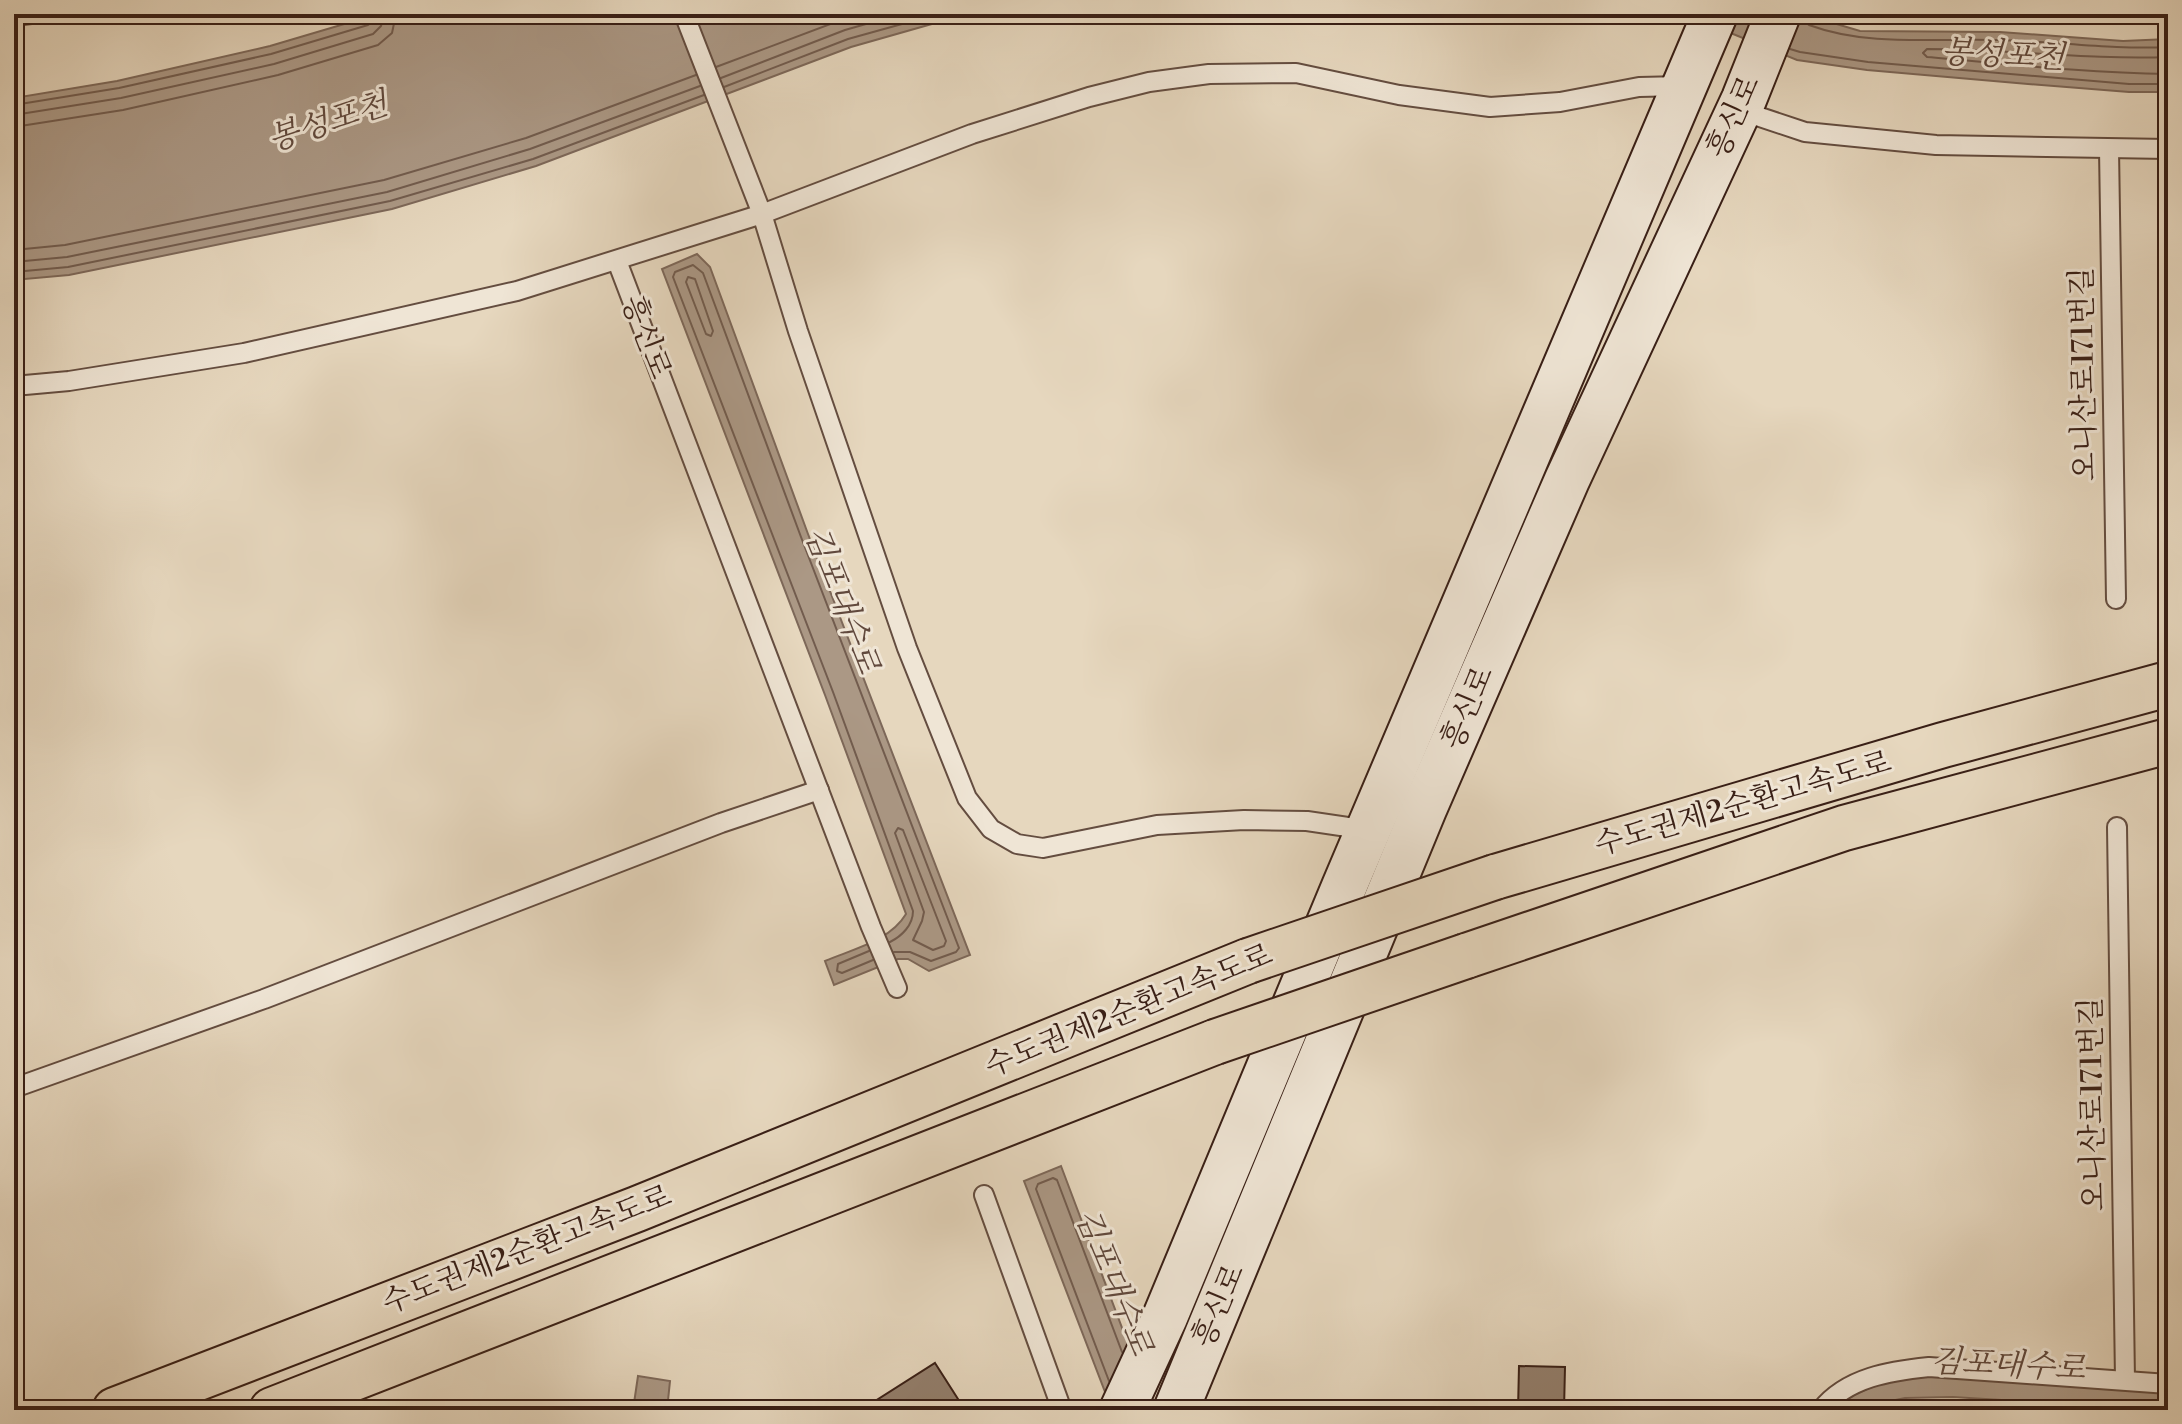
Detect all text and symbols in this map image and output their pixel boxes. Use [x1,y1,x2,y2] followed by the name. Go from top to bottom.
[1940,32,2068,78] water label: 봉성포천
[1699,70,1769,164] street label: 흥신로
[263,83,395,160] water label: 봉성포천
[2063,266,2105,482] street label: 오니산로171번길
[613,290,679,384] street label: 흥신로
[796,521,889,680] water label: 김포대수로
[1434,661,1502,755] street label: 흥신로
[1590,743,1896,865] street label: 수도권제2순환고속도로
[980,936,1278,1086] street label: 수도권제2순환고속도로
[2072,996,2114,1212] street label: 오니산로171번길
[377,1177,677,1323] street label: 수도권제2순환고속도로
[1067,1203,1162,1362] water label: 김포대수로
[1185,1259,1253,1353] street label: 흥신로
[1930,1341,2087,1389] water label: 김포대수로

